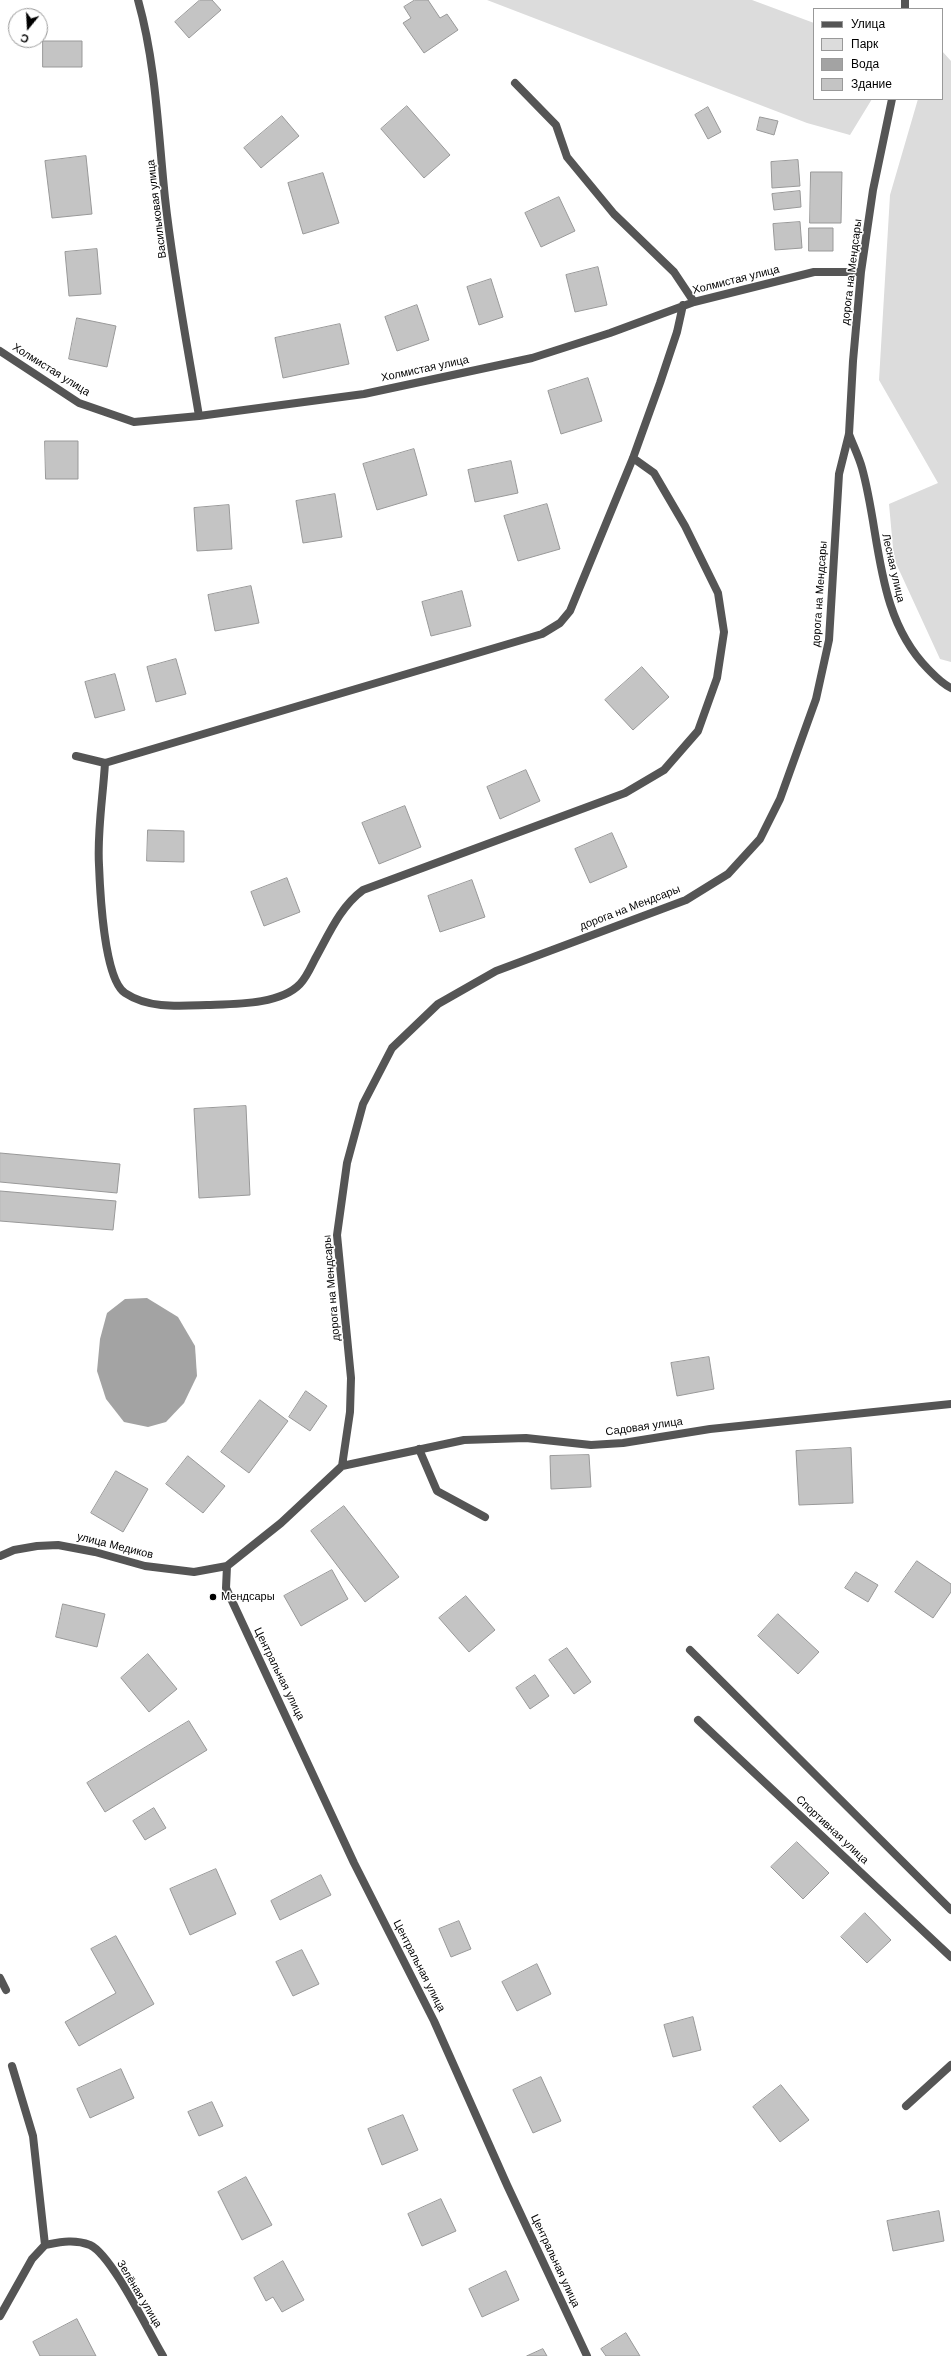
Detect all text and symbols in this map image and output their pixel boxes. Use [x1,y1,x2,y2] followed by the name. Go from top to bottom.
[8,8,48,48] north arrow
[813,8,943,100] legend
[851,17,885,31] text: Улица
[19,32,30,45] text: С
[851,37,878,51] text: Парк
[851,57,879,71] text: Вода
[851,77,892,91] text: Здание
[144,159,170,259] street label: Васильковая улица
[839,218,865,326] street label: дорога на Мендсары
[691,263,781,297] street label: Холмистая улица
[10,341,92,399] street label: Холмистая улица
[380,353,470,385] street label: Холмистая улица
[879,532,907,604] street label: Лесная улица
[810,540,830,648] street label: дорога на Мендсары
[578,883,682,933] street label: дорога на Мендсары
[321,1234,343,1342] street label: дорога на Мендсары
[605,1415,683,1439] street label: Садовая улица
[76,1530,154,1562] street label: улица Медиков
[221,1590,275,1604] place label: Мендсары
[208,1592,218,1602] marker: Мендсары
[251,1626,307,1722] street label: Центральная улица
[793,1793,871,1867] street label: Спортивная улица
[390,1918,448,2014] street label: Центральная улица
[528,2212,582,2310] street label: Центральная улица
[114,2258,164,2330] street label: Зелёная улица

